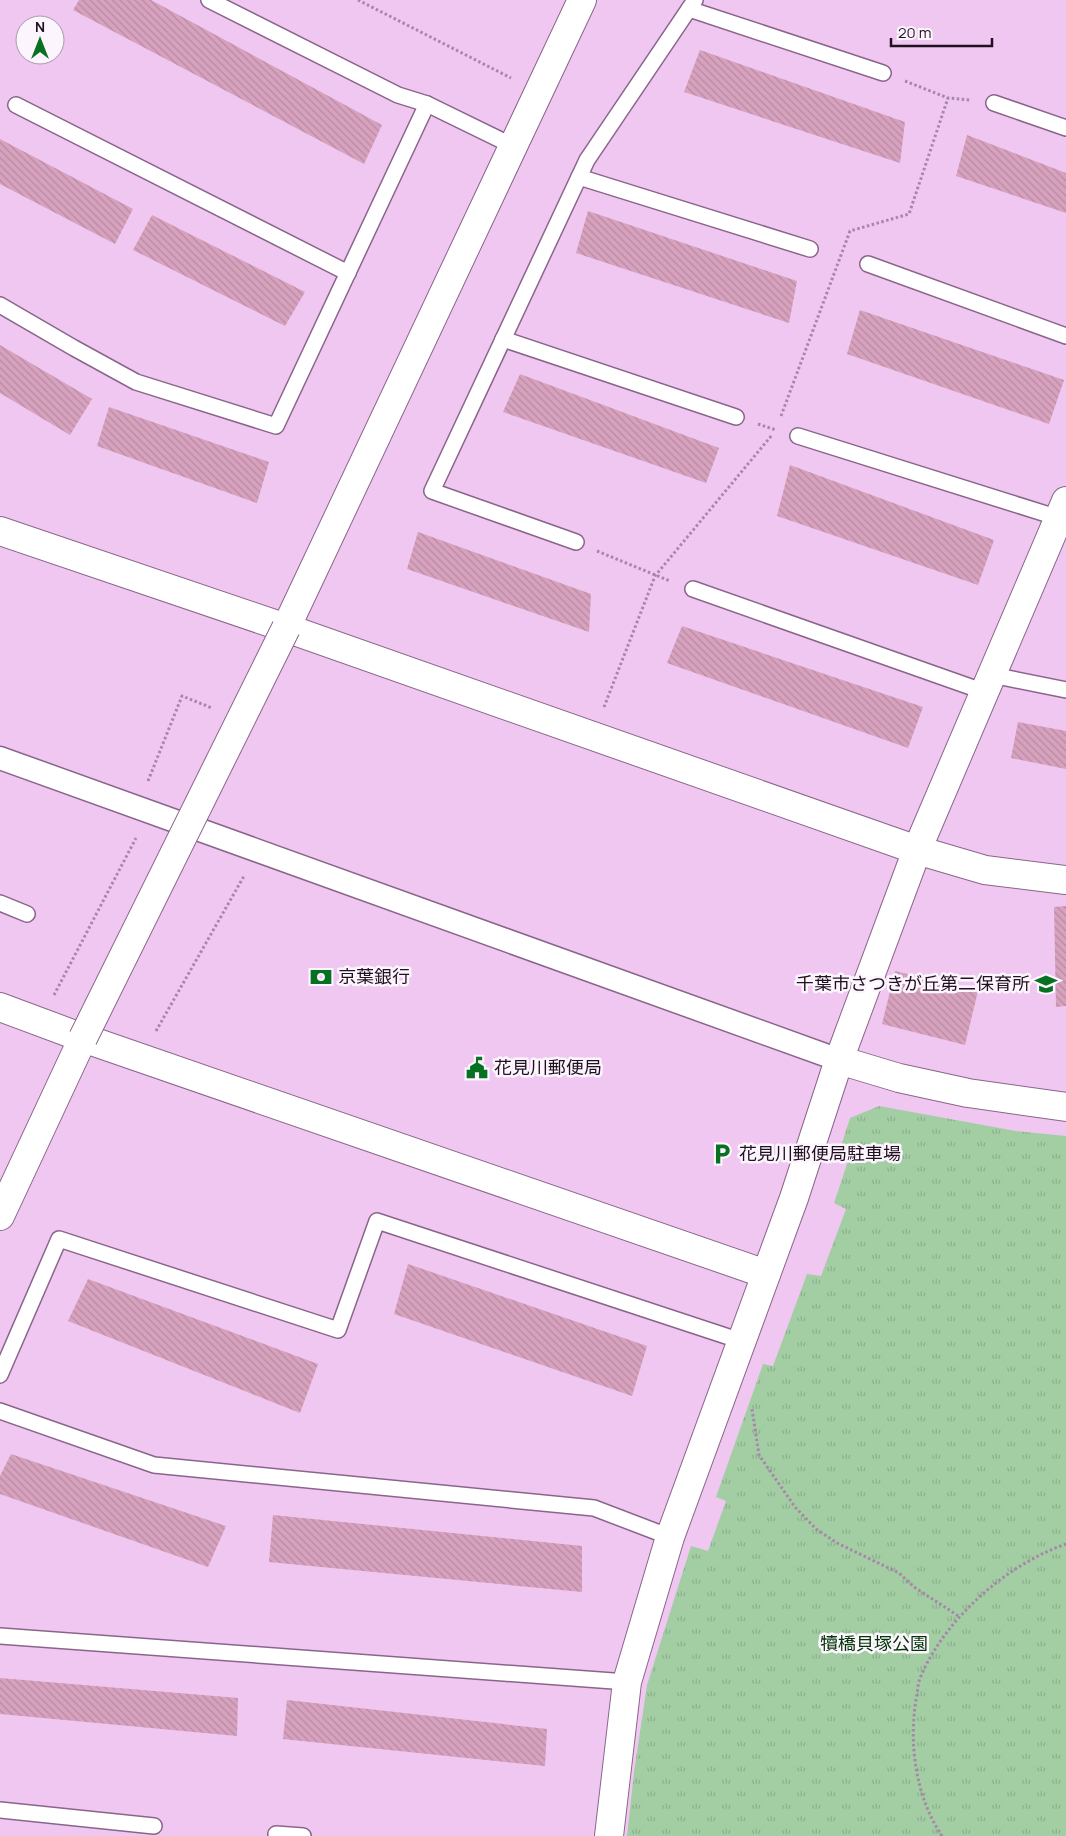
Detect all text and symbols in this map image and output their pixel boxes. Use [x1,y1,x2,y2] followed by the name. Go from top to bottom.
[15,15,65,65] north arrow
[891,15,992,47] scale bar
[35,17,45,36] text: N
[898,22,931,43] text: 20 m
[308,964,334,990] bank icon: 京葉銀行
[338,964,410,988] place label: 京葉銀行
[796,971,1030,995] place label: 千葉市さつきが丘第二保育所
[1033,971,1059,997] school or university icon: 千葉市さつきが丘第二保育所
[464,1055,490,1081] public building icon: 花見川郵便局
[494,1055,602,1079] place label: 花見川郵便局
[709,1141,735,1167] parking icon: 花見川郵便局駐車場
[739,1141,901,1165] place label: 花見川郵便局駐車場
[820,1631,928,1655] park label: 犢橋貝塚公園

